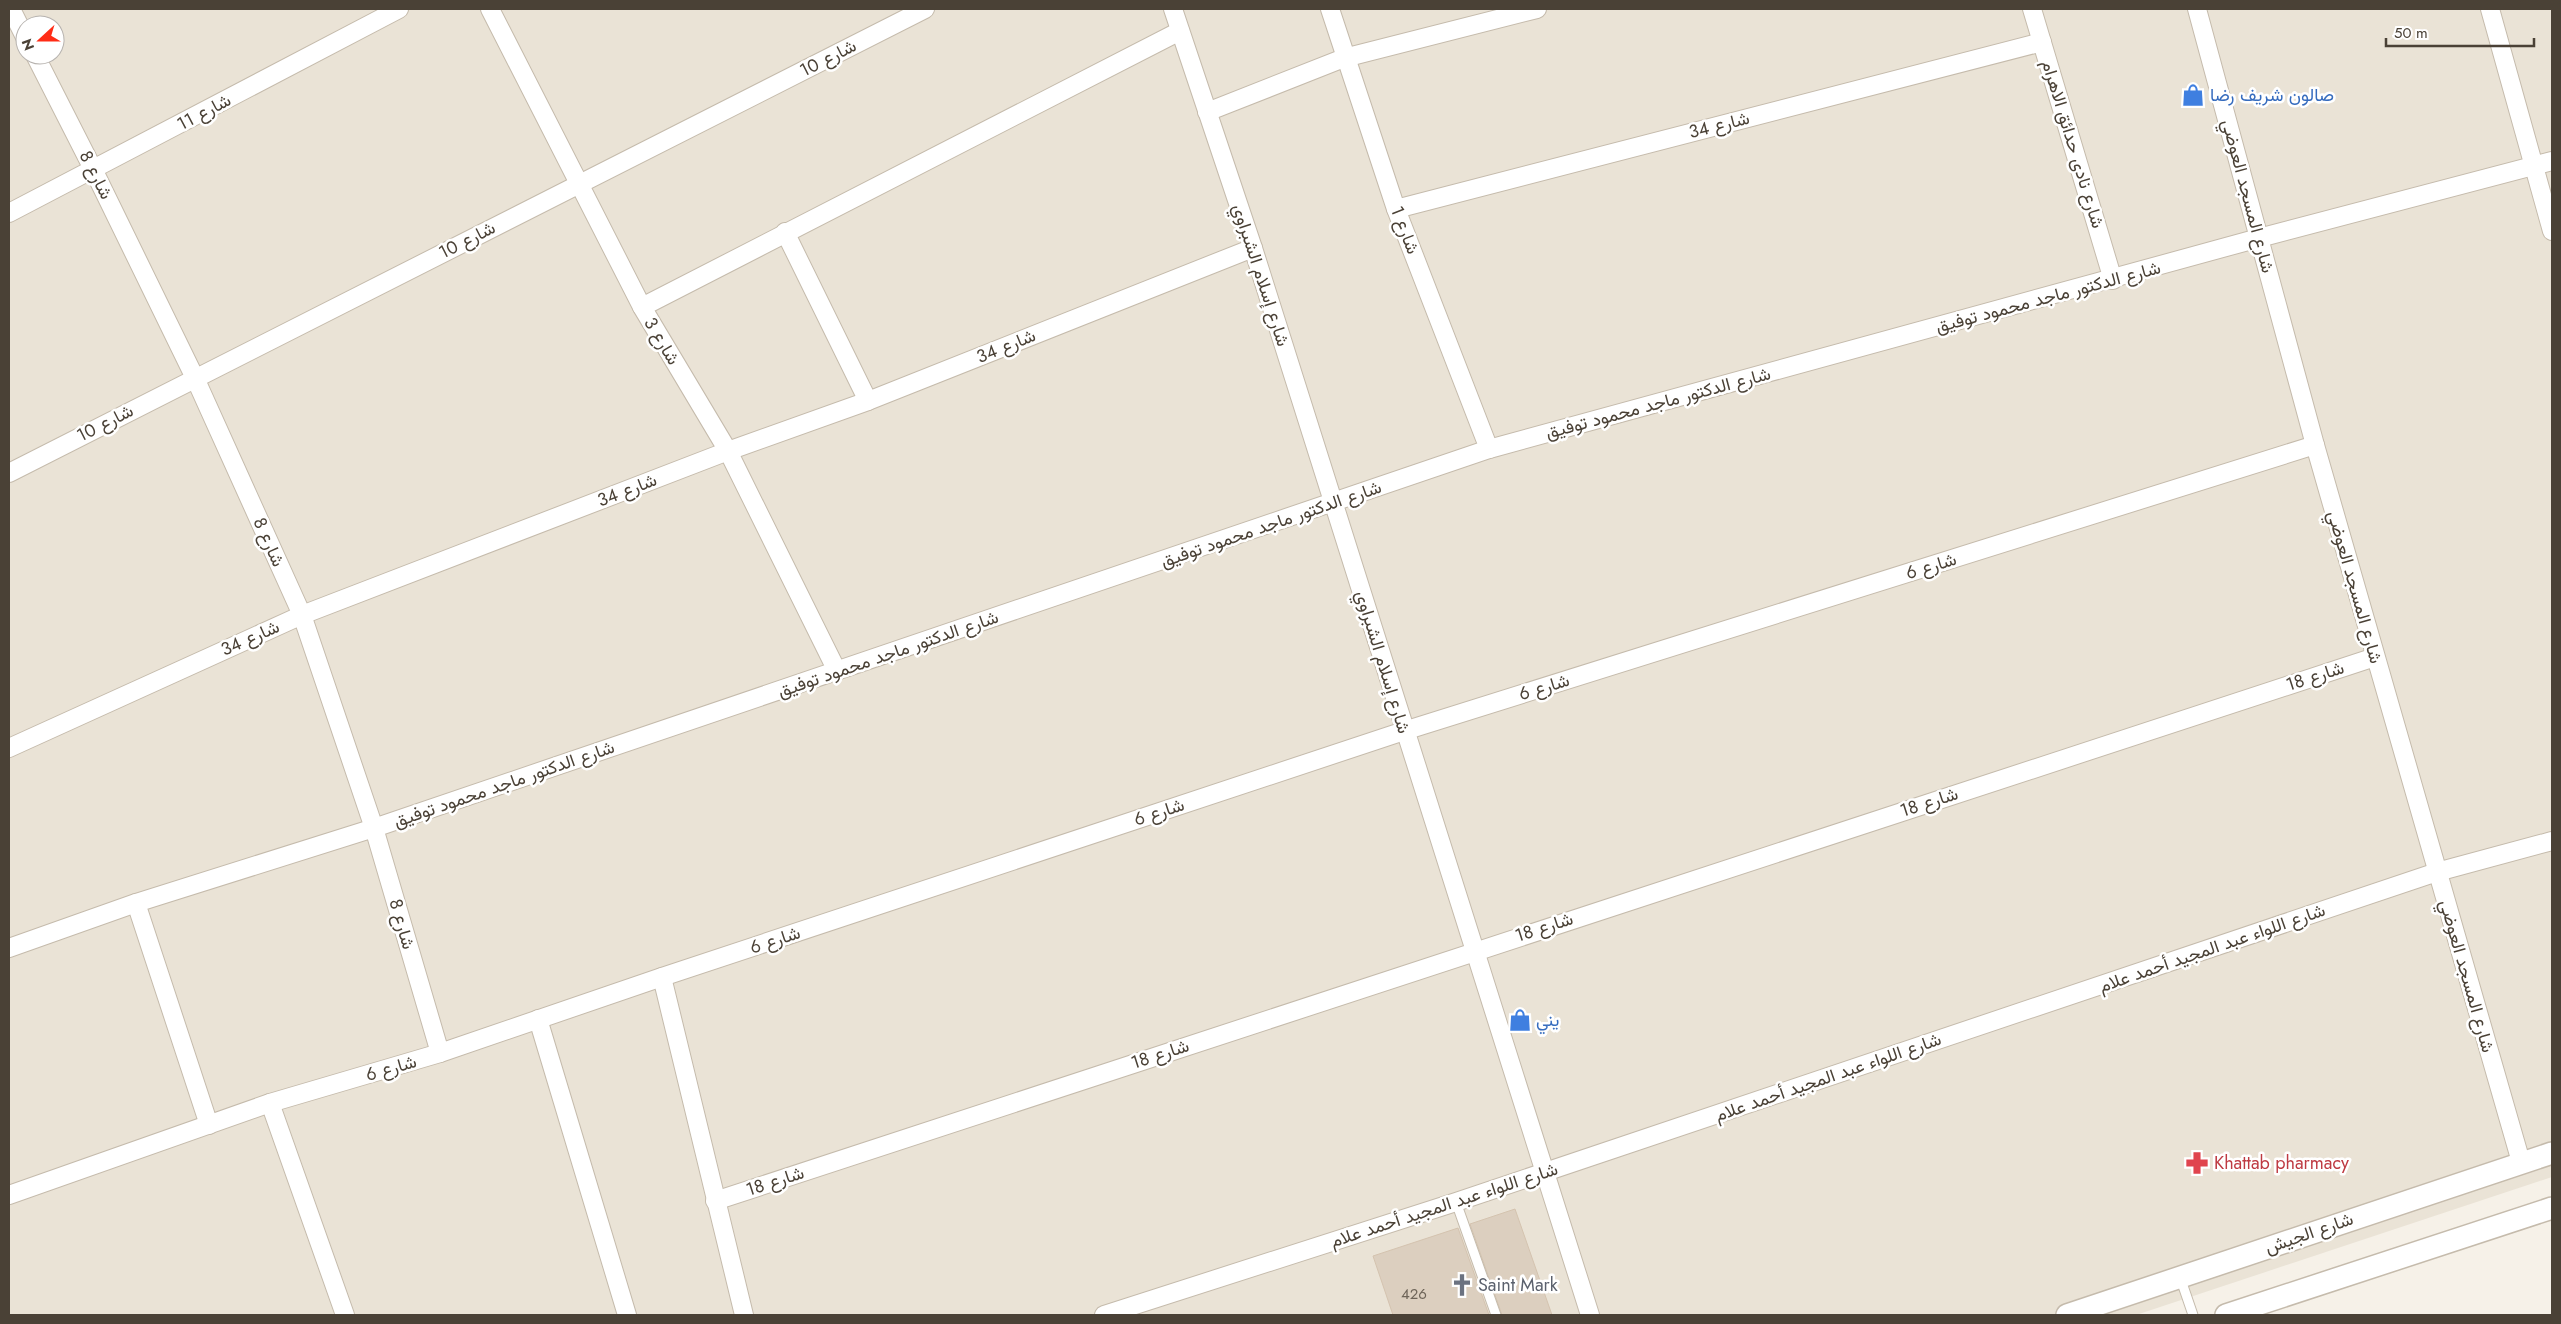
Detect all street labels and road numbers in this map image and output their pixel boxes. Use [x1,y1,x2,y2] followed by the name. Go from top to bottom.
[795,33,861,83] street label: شارع 10
[2035,57,2111,231] street label: شارع نادى حدائق الاهرام
[172,87,236,137] street label: شارع 11
[1686,105,1752,145] street label: شارع 34
[2213,116,2281,276] street label: شارع المسجد العوضي
[73,146,119,204] street label: شارع 8
[1224,200,1296,350] street label: شارع إسلام الشبراوي
[1384,202,1426,258] street label: شارع 1
[434,215,500,265] street label: شارع 10
[1933,254,2163,340] street label: شارع الدكتور ماجد محمود توفيق
[638,312,686,370] street label: شارع 3
[972,322,1040,370] street label: شارع 34
[1543,360,1773,446] street label: شارع الدكتور ماجد محمود توفيق
[72,398,138,448] street label: شارع 10
[593,467,661,513] street label: شارع 34
[1157,474,1385,574] street label: شارع الدكتور ماجد محمود توفيق
[2319,507,2389,667] street label: شارع المسجد العوضي
[247,513,291,571] street label: شارع 8
[1902,546,1960,586] street label: شارع 6
[1347,587,1417,737] street label: شارع إسلام الشبراوي
[774,604,1002,704] street label: شارع الدكتور ماجد محمود توفيق
[216,614,284,662] street label: شارع 34
[2283,654,2347,698] street label: شارع 18
[1515,667,1573,707] street label: شارع 6
[390,734,618,834] street label: شارع الدكتور ماجد محمود توفيق
[1897,780,1961,824] street label: شارع 18
[1130,792,1188,832] street label: شارع 6
[382,896,422,952] street label: شارع 8
[2431,896,2501,1056] street label: شارع المسجد العوضي
[2095,897,2329,999] street label: شارع اللواء عبد المجيد أحمد علام
[1512,905,1576,949] street label: شارع 18
[746,920,804,960] street label: شارع 6
[1711,1026,1945,1128] street label: شارع اللواء عبد المجيد أحمد علام
[1128,1032,1192,1076] street label: شارع 18
[362,1048,420,1088] street label: شارع 6
[1327,1156,1561,1254] street label: شارع اللواء عبد المجيد أحمد علام
[743,1159,807,1203] street label: شارع 18
[2261,1206,2357,1260] street label: شارع الجيش

